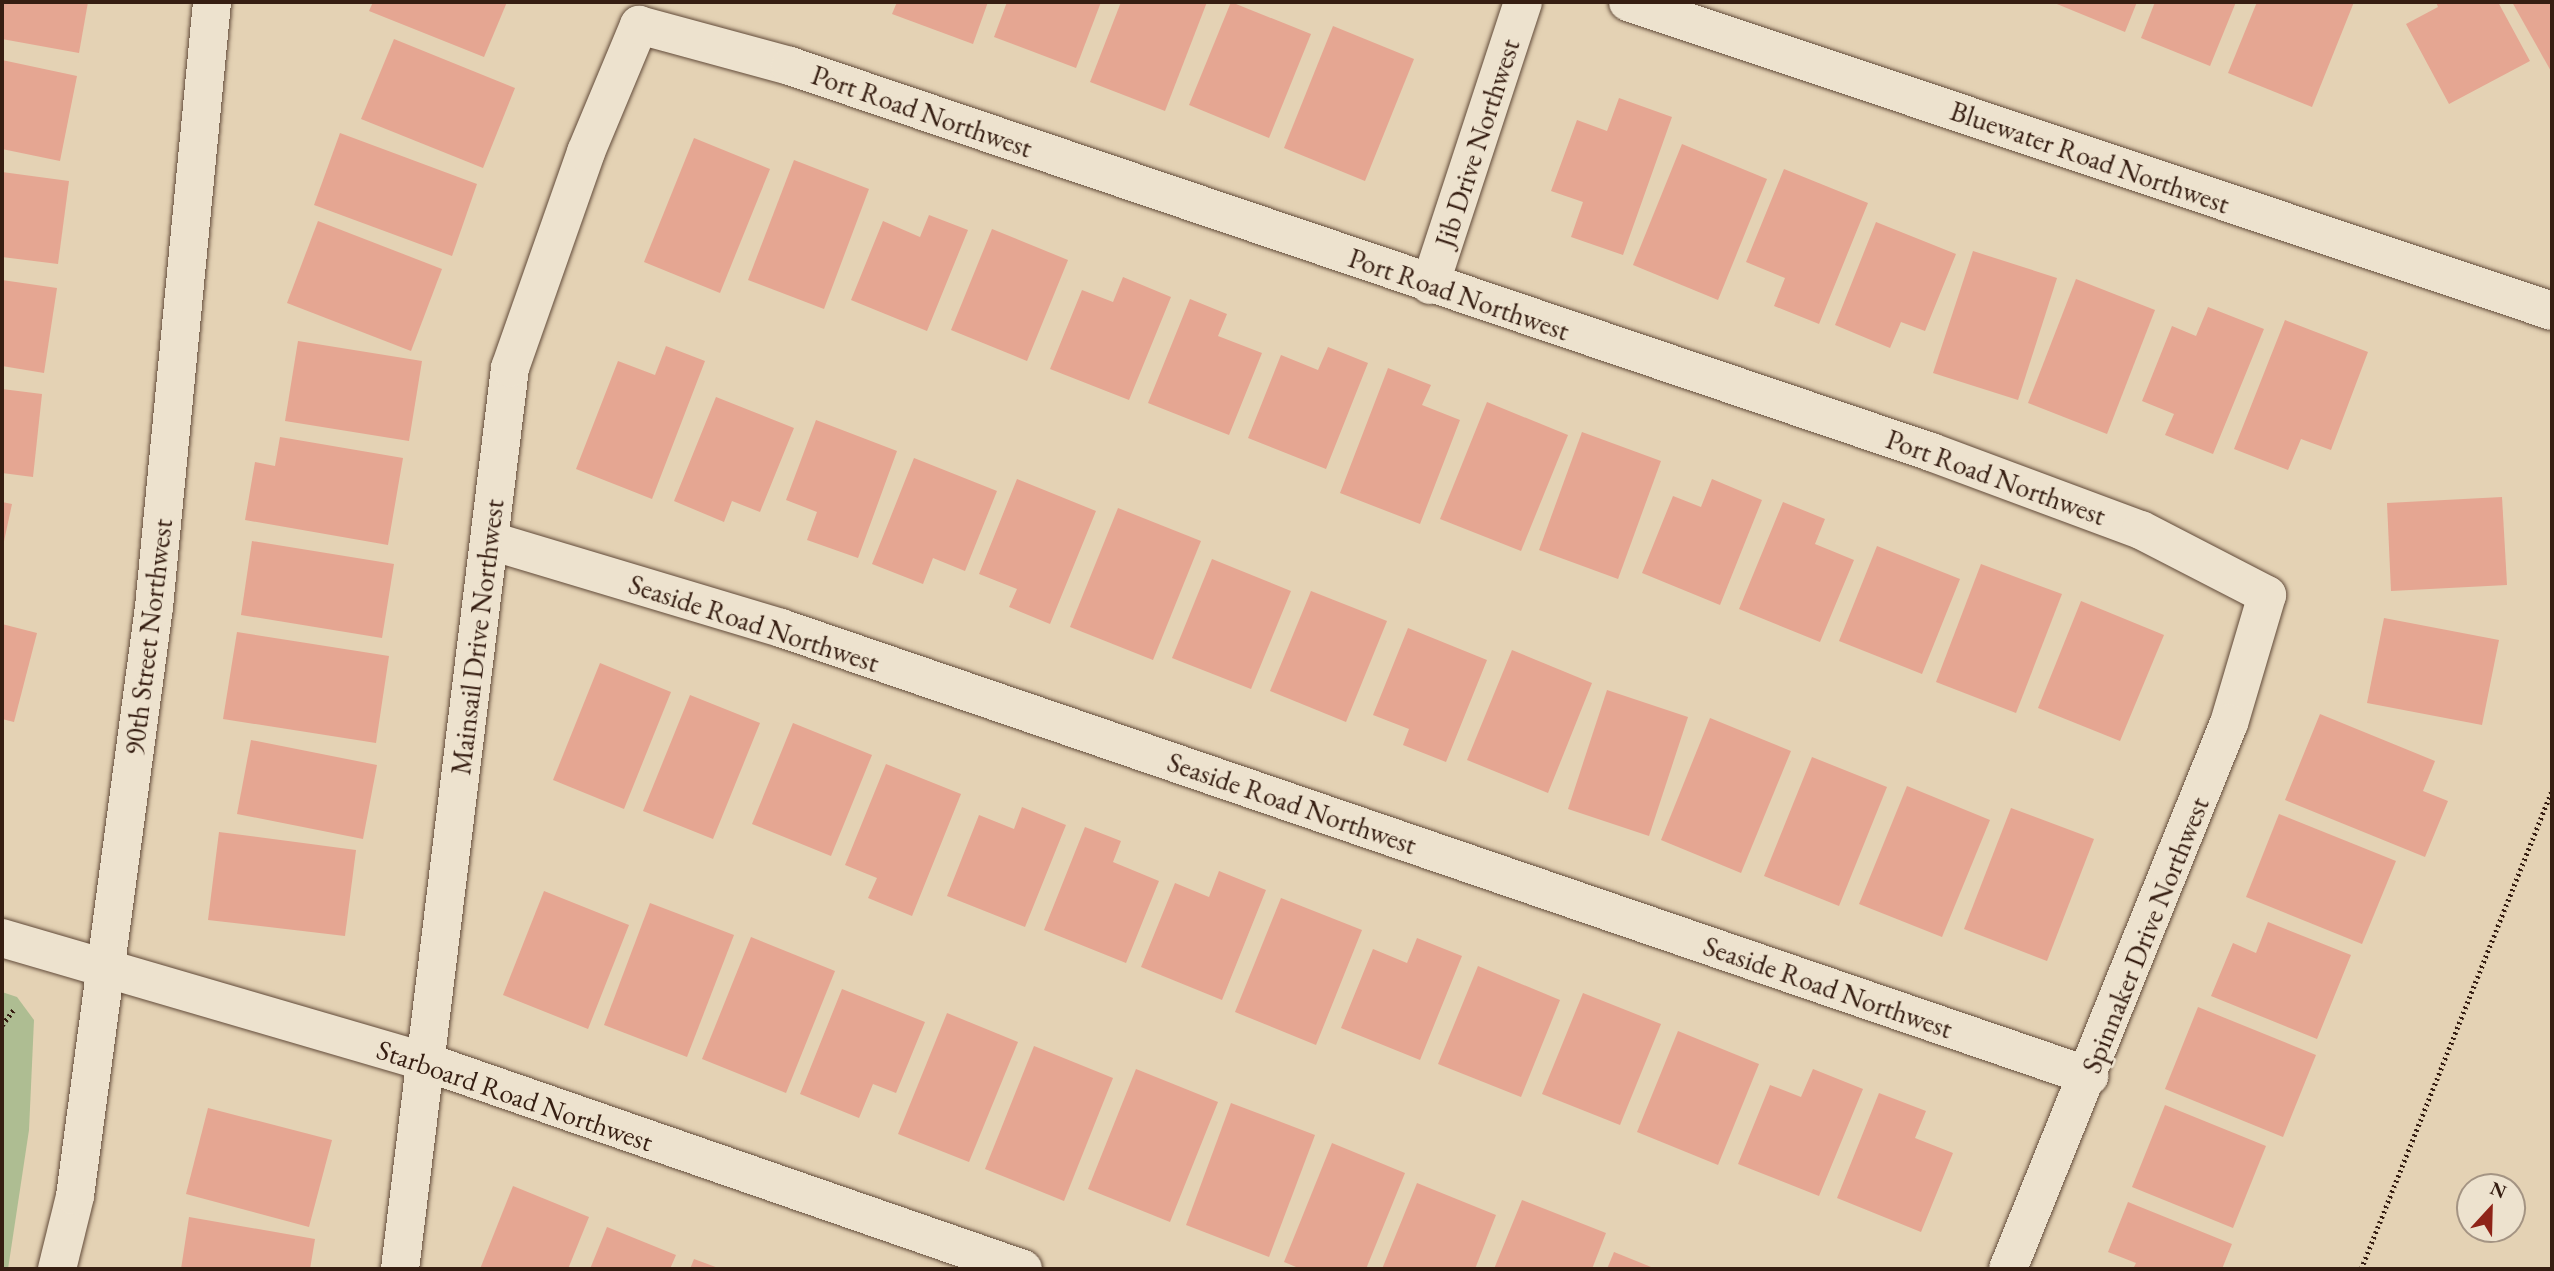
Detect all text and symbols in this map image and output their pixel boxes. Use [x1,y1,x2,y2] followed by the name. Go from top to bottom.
[1428,35,1526,251] street label: Jib Drive Northwest
[807,58,1037,164] street label: Port Road Northwest
[1946,93,2234,221] street label: Bluewater Road Northwest
[1344,241,1574,347] street label: Port Road Northwest
[1882,422,2110,532] street label: Port Road Northwest
[443,497,511,777] street label: Mainsail Drive Northwest
[117,517,179,757] street label: 90th Street Northwest
[625,567,883,679] street label: Seaside Road Northwest
[1163,745,1421,861] street label: Seaside Road Northwest
[2074,792,2216,1078] street label: Spinnaker Drive Northwest
[1699,929,1957,1045] street label: Seaside Road Northwest
[373,1032,657,1158] street label: Starboard Road Northwest
[2456,1173,2526,1243] north arrow
[2486,1175,2510,1204] text: N

